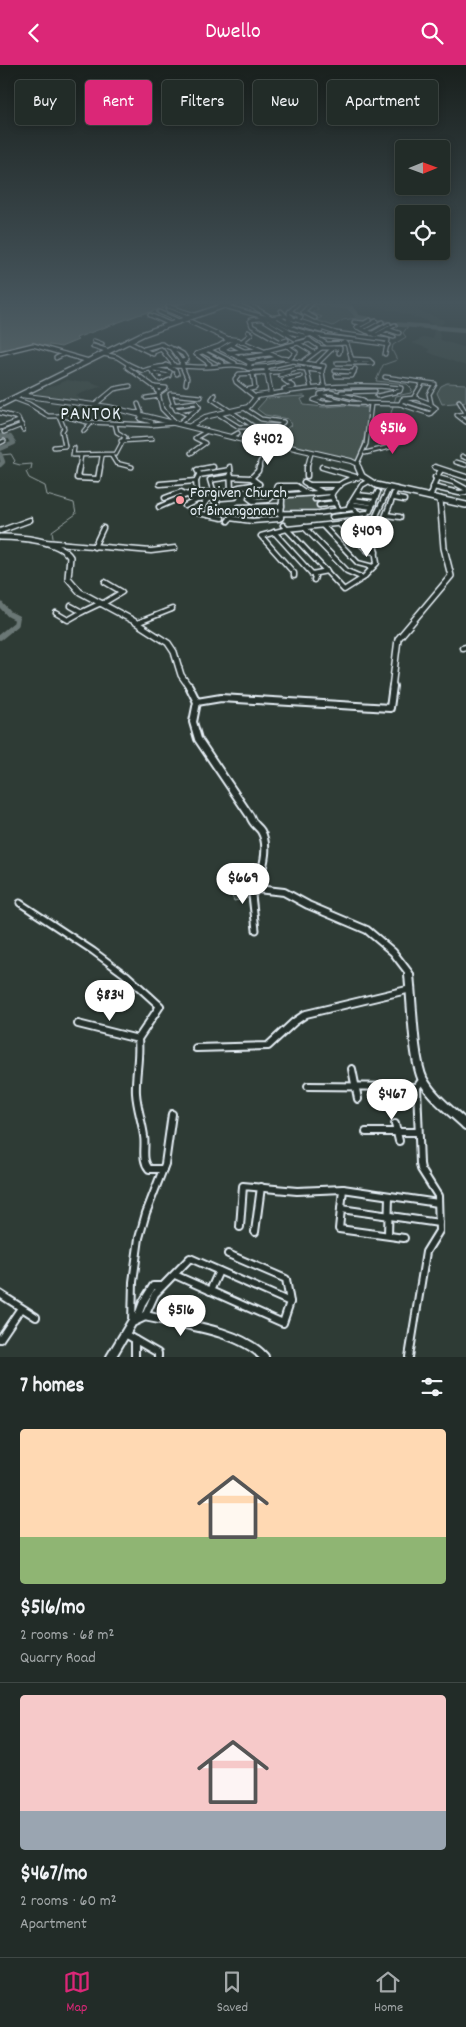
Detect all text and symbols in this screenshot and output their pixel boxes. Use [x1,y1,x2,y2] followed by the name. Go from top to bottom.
[205,17,261,48] text: Dwello
[20,19,48,47] icon: back
[418,19,446,47] icon: search
[15,80,75,125] chip: Buy
[85,80,152,125] chip: Rent
[162,80,243,125] chip: Filters
[253,80,317,125] chip: New
[327,80,438,125] chip: Apartment
[395,140,450,195] north arrow
[395,140,450,260] map controls
[395,205,450,260] button: locate
[60,402,122,429] district label: PANTOK
[363,413,423,455] pin: $516
[380,417,406,440] text: $516
[238,423,298,466] pin: $402
[253,428,283,451] text: $402
[190,482,287,523] place label: Forgiven Church of Binangonan
[174,494,186,506] marker: Forgiven Church of Binangonan
[337,515,397,558] pin: $409
[352,520,382,543] text: $409
[213,863,273,905] pin: $669
[227,867,259,890] text: $669
[80,979,140,1022] pin: $834
[96,984,124,1007] text: $834
[362,1079,422,1121] pin: $467
[378,1083,406,1106] text: $467
[151,1295,211,1337] pin: $516
[168,1299,194,1322] text: $516
[20,1372,84,1402] text: 7 homes
[418,1373,446,1401] icon: filters
[188,1462,278,1552] icon: home
[20,1594,85,1624] text: $516/mo
[20,1624,114,1647] text: 2 rooms · 68 m²
[20,1647,96,1670] text: Quarry Road
[188,1727,278,1817] icon: home
[20,1860,87,1890] text: $467/mo
[20,1890,117,1913] text: 2 rooms · 60 m²
[20,1913,87,1936] text: Apartment
[63,1968,91,2018] tab: Map
[217,1968,248,2018] tab: Saved
[374,1968,403,2018] tab: Home

